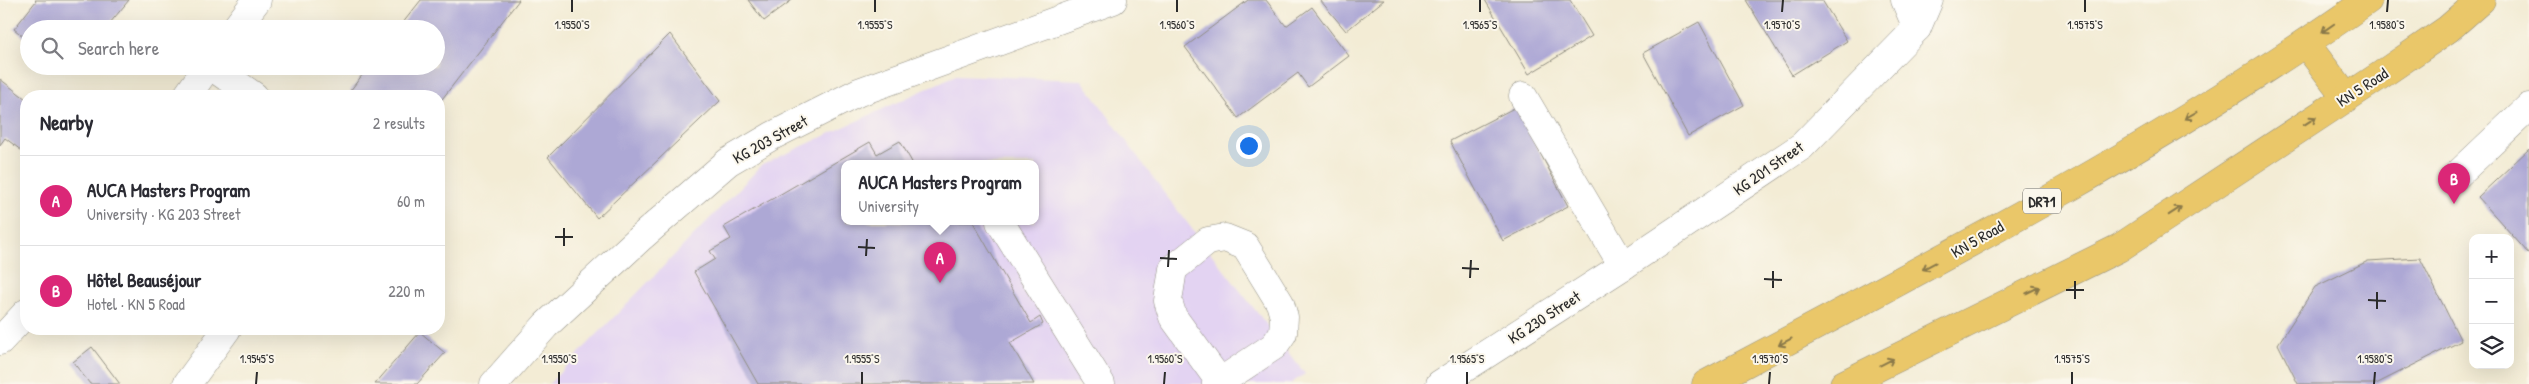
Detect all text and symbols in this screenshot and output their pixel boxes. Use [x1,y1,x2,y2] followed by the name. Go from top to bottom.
[554,16,590,33] text: 1.9550°S
[858,16,893,33] text: 1.9555°S
[1160,16,1195,33] text: 1.9560°S
[1463,16,1498,33] text: 1.9565°S
[1764,16,1800,33] text: 1.9570°S
[2067,16,2103,33] text: 1.9575°S
[2369,16,2405,33] text: 1.9580°S
[20,20,445,75] search box
[2322,23,2336,33] one-way arrow
[38,34,66,62] icon: search
[78,35,159,61] text: Search here
[2332,62,2392,112] street label: KN 5 Road
[40,108,93,137] text: Nearby
[729,109,812,169] street label: KG 203 Street
[2185,110,2199,120] one-way arrow
[373,112,425,134] text: 2 results
[2303,116,2317,126] one-way arrow
[1236,133,1262,159] your location
[1728,135,1808,200] street label: KG 201 Street
[841,160,1039,225] popup
[2438,163,2470,204] pin: B
[858,169,1022,195] text: AUCA Masters Program
[87,177,250,203] text: AUCA Masters Program
[2023,188,2061,214] road number: DR71
[52,190,60,212] text: A
[397,190,425,212] text: 60 m
[858,195,919,217] text: University
[87,203,241,225] text: University · KG 203 Street
[2167,205,2181,215] one-way arrow
[1947,215,2007,263] street label: KN 5 Road
[2469,234,2514,369] map controls
[2469,234,2514,279] button: +
[924,242,956,283] pin: A
[1922,261,1937,271] one-way arrow
[87,267,201,293] text: Hôtel Beauséjour
[2469,279,2514,324] button: −
[52,280,60,302] text: B
[388,280,425,302] text: 220 m
[1503,285,1585,349] street label: KG 230 Street
[2025,285,2040,294] one-way arrow
[87,293,185,315] text: Hotel · KN 5 Road
[2469,324,2514,369] button: layers
[1778,337,1793,347] one-way arrow
[240,350,275,367] text: 1.9545°S
[541,350,577,367] text: 1.9550°S
[845,350,880,367] text: 1.9555°S
[1148,350,1183,367] text: 1.9560°S
[1450,350,1485,367] text: 1.9565°S
[1752,350,1788,367] text: 1.9570°S
[2054,350,2090,367] text: 1.9575°S
[2357,350,2393,367] text: 1.9580°S
[1880,357,1895,367] one-way arrow

